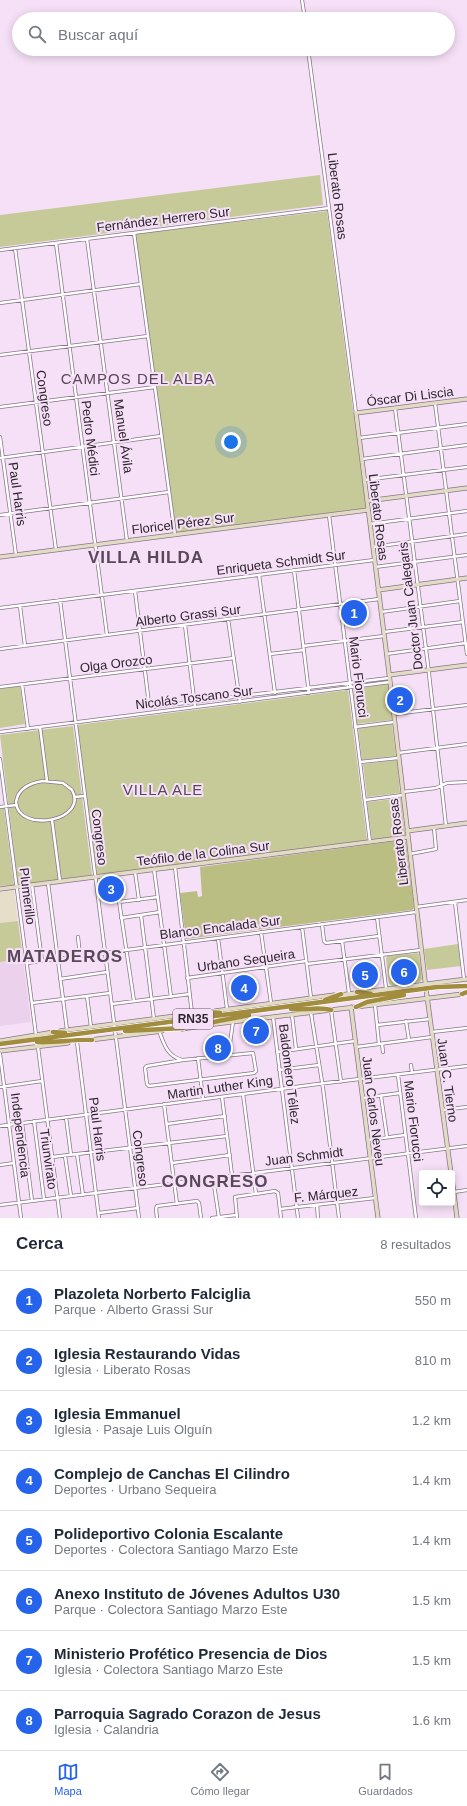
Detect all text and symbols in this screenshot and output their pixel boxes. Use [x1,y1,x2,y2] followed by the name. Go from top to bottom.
[12,12,455,56] search box
[26,23,48,45] icon: search
[58,26,138,43] text: Buscar aquí
[325,152,350,241] street label: Liberato Rosas
[96,204,231,235] street label: Fernández Herrero Sur
[33,369,56,427] street label: Congreso
[61,370,215,387] district label: CAMPOS DEL ALBA
[366,384,455,409] street label: Óscar Di Liscia
[111,398,136,475] street label: Manuel Ávila
[78,399,103,477] street label: Pedro Médici
[221,432,241,452] your location
[6,461,29,527] street label: Paul Harris
[366,473,391,562] street label: Liberato Rosas
[131,510,236,537] street label: Floricel Pérez Sur
[395,541,426,671] street label: Doctor Juan Calegaris
[216,547,347,578] street label: Enriqueta Schmidt Sur
[88,548,204,567] district label: VILLA HILDA
[341,598,367,628] pin: 1
[134,601,242,629] street label: Alberto Grassi Sur
[346,636,371,719] street label: Mario Fiorucci
[79,652,153,675] street label: Olga Orozco
[134,683,254,712] street label: Nicolás Toscano Sur
[387,685,413,715] pin: 2
[123,781,203,798] district label: VILLA ALE
[386,797,411,886] street label: Liberato Rosas
[89,808,110,866] street label: Congreso
[136,838,271,869] street label: Teófilo de la Colina Sur
[17,867,38,925] street label: Plumerillo
[98,874,124,904] pin: 3
[159,913,282,942] street label: Blanco Encalada Sur
[196,946,297,975] street label: Urbano Sequeira
[7,947,123,966] district label: MATADEROS
[391,957,417,987] pin: 6
[352,960,378,990] pin: 5
[231,973,257,1003] pin: 4
[173,1009,213,1029] road number: RN35
[243,1016,269,1046] pin: 7
[276,1023,303,1125] street label: Baldomero Téllez
[205,1033,231,1063] pin: 8
[434,1037,461,1123] street label: Juan C. Tierno
[359,1055,388,1167] street label: Juan Carlos Neveu
[166,1073,274,1102] street label: Martin Luther King
[401,1080,426,1163] street label: Mario Fiorucci
[8,1092,33,1179] street label: Independencia
[86,1096,109,1162] street label: Paul Harris
[37,1128,60,1190] street label: Triunvirato
[130,1129,151,1187] street label: Congreso
[264,1144,344,1169] street label: Juan Schmidt
[419,1170,455,1206] map controls
[419,1170,455,1206] button: locate
[161,1172,269,1191] district label: CONGRESO
[293,1184,359,1205] street label: F. Márquez
[16,1234,63,1253] text: Cerca
[380,1237,451,1252] text: 8 resultados
[54,1285,251,1302] text: Plazoleta Norberto Falciglia
[25,1293,33,1308] text: 1
[415,1293,451,1308] text: 550 m
[54,1302,213,1317] text: Parque · Alberto Grassi Sur
[54,1345,240,1362] text: Iglesia Restaurando Vidas
[25,1353,33,1368] text: 2
[415,1353,451,1368] text: 810 m
[54,1362,191,1377] text: Iglesia · Liberato Rosas
[54,1405,181,1422] text: Iglesia Emmanuel
[25,1413,33,1428] text: 3
[412,1413,451,1428] text: 1.2 km
[54,1422,212,1437] text: Iglesia · Pasaje Luis Olguín
[54,1465,290,1482] text: Complejo de Canchas El Cilindro
[25,1473,33,1488] text: 4
[412,1473,451,1488] text: 1.4 km
[54,1482,217,1497] text: Deportes · Urbano Sequeira
[54,1525,283,1542] text: Polideportivo Colonia Escalante
[25,1533,33,1548] text: 5
[412,1533,451,1548] text: 1.4 km
[54,1542,298,1557] text: Deportes · Colectora Santiago Marzo Este
[54,1585,340,1602] text: Anexo Instituto de Jóvenes Adultos U30
[25,1593,33,1608] text: 6
[412,1593,451,1608] text: 1.5 km
[54,1602,287,1617] text: Parque · Colectora Santiago Marzo Este
[54,1645,327,1662] text: Ministerio Profético Presencia de Dios
[25,1653,33,1668] text: 7
[412,1653,451,1668] text: 1.5 km
[54,1662,283,1677] text: Iglesia · Colectora Santiago Marzo Este
[54,1705,321,1722] text: Parroquia Sagrado Corazon de Jesus
[25,1713,33,1728] text: 8
[412,1713,451,1728] text: 1.6 km
[54,1722,159,1737] text: Iglesia · Calandria
[54,1761,82,1797] tab: Mapa
[190,1761,250,1797] tab: Cómo llegar
[358,1761,413,1797] tab: Guardados

